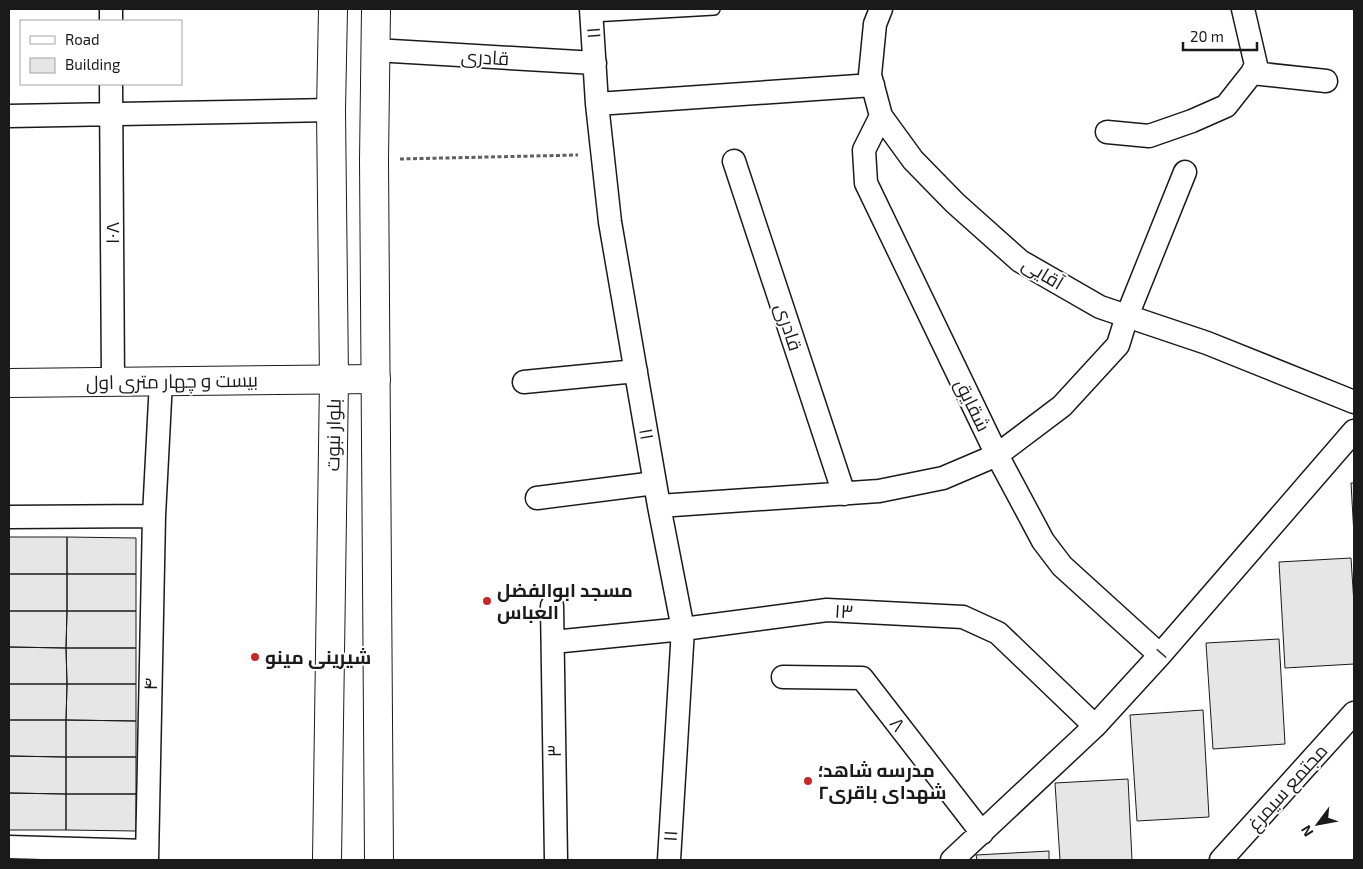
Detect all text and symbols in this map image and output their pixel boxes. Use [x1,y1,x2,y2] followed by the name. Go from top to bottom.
[20,20,182,85] legend
[1183,20,1257,52] scale bar
[581,26,604,40] street label: ۱۱
[1190,27,1224,45] text: 20 m
[65,30,100,48] text: Road
[460,44,510,70] street label: قادری
[65,55,121,73] text: Building
[100,222,123,244] street label: ۱۰۸
[1018,251,1068,295] street label: آقایی
[770,300,808,354] street label: قادری
[86,367,258,396] street label: بیست و چهار متری اول
[949,375,996,436] street label: شقایق
[320,398,346,472] street label: بلوار نبوت
[635,426,660,442] street label: ۱۱
[497,578,633,624] place label: مسجد ابوالفضل العباس
[481,595,493,607] marker: مسجد ابوالفضل العباس
[834,599,854,622] street label: ۱۳
[1150,643,1171,662] street label: ۱
[265,645,371,669] place label: شیرینی مینو
[249,651,261,663] marker: شیرینی مینو
[138,677,161,691] street label: ۴
[886,712,911,736] street label: ۸
[1242,739,1334,837] street label: مجتمع سیمرغ
[542,744,565,758] street label: ۳
[818,758,947,804] place label: مدرسه شاهد؛ شهدای باقری۲
[802,775,814,787] marker: مدرسه شاهد؛ شهدای باقری۲
[1293,799,1343,849] north arrow
[1297,822,1316,840] text: N
[658,829,681,843] street label: ۱۱

